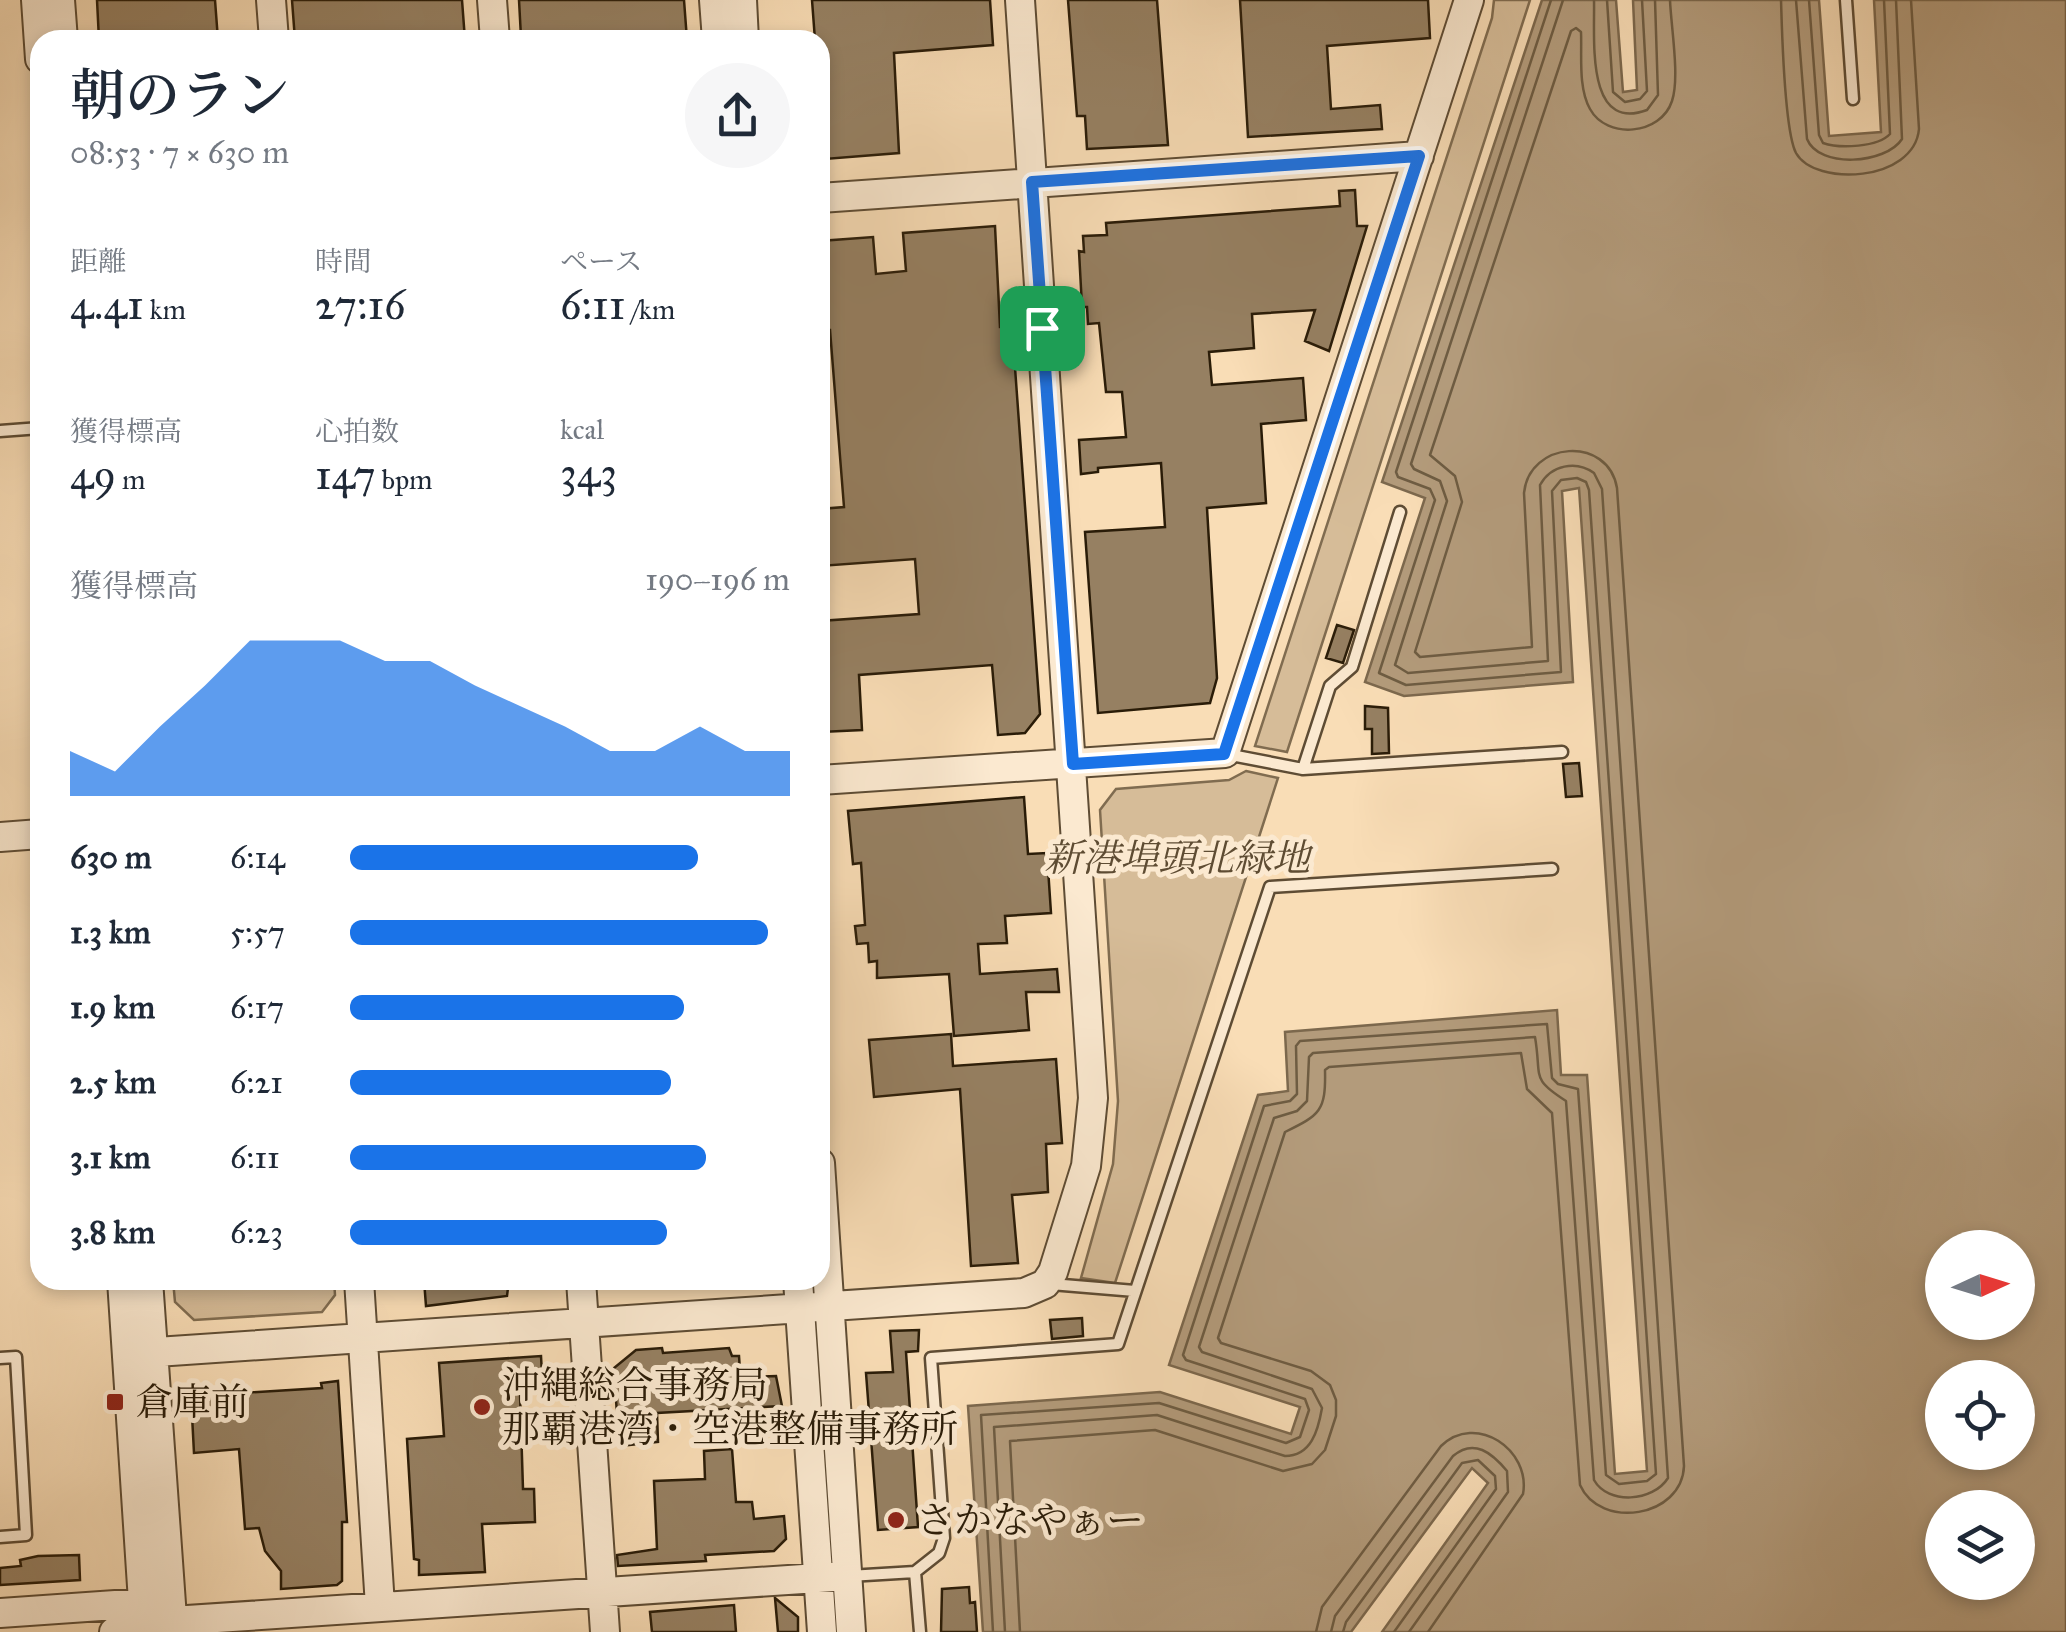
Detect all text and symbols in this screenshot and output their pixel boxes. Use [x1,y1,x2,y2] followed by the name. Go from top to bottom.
[70,62,290,129] text: 朝のラン
[685,63,790,168] button: share
[70,133,289,172] text: 08:53 · 7 × 630 m
[70,244,126,279] text: 距離
[315,244,371,279] text: 時間
[560,244,643,279] text: ペース
[70,279,143,331] text: 4.41
[315,279,406,331] text: 27:16
[560,279,625,331] text: 6:11
[1000,286,1085,371] pin
[143,292,186,327] text: km
[625,292,675,327] text: /km
[1015,301,1070,356] icon: arrive
[560,412,604,447] text: kcal
[70,414,182,449] text: 獲得標高
[315,414,399,449] text: 心拍数
[560,447,617,499] text: 343
[70,449,116,501] text: 49
[315,449,376,501] text: 147
[116,462,146,497] text: m
[376,462,433,497] text: bpm
[645,560,790,599] text: 190–196 m
[70,567,198,606] text: 獲得標高
[1044,835,1314,881] park label: 新港埠頭北緑地
[70,838,152,877] text: 630 m
[230,838,285,877] text: 6:14
[70,913,151,952] text: 1.3 km
[230,913,285,952] text: 5:57
[70,988,155,1027] text: 1.9 km
[230,988,284,1027] text: 6:17
[70,1063,156,1102] text: 2.5 km
[230,1063,283,1102] text: 6:21
[70,1138,151,1177] text: 3.1 km
[230,1138,280,1177] text: 6:11
[70,1213,155,1252] text: 3.8 km
[230,1213,283,1252] text: 6:23
[1925,1230,2035,1340] north arrow
[1925,1230,2035,1600] map controls
[1925,1360,2035,1470] button: locate
[502,1362,958,1452] place label: 沖縄総合事務局 那覇港湾・空港整備事務所
[135,1379,249,1425] place label: 倉庫前
[104,1391,126,1413] marker: 倉庫前
[471,1396,493,1418] marker: 沖縄総合事務局 那覇港湾・空港整備事務所
[1925,1490,2035,1600] button: layers
[916,1497,1144,1543] place label: さかなやぁー
[885,1509,907,1531] marker: さかなやぁー

